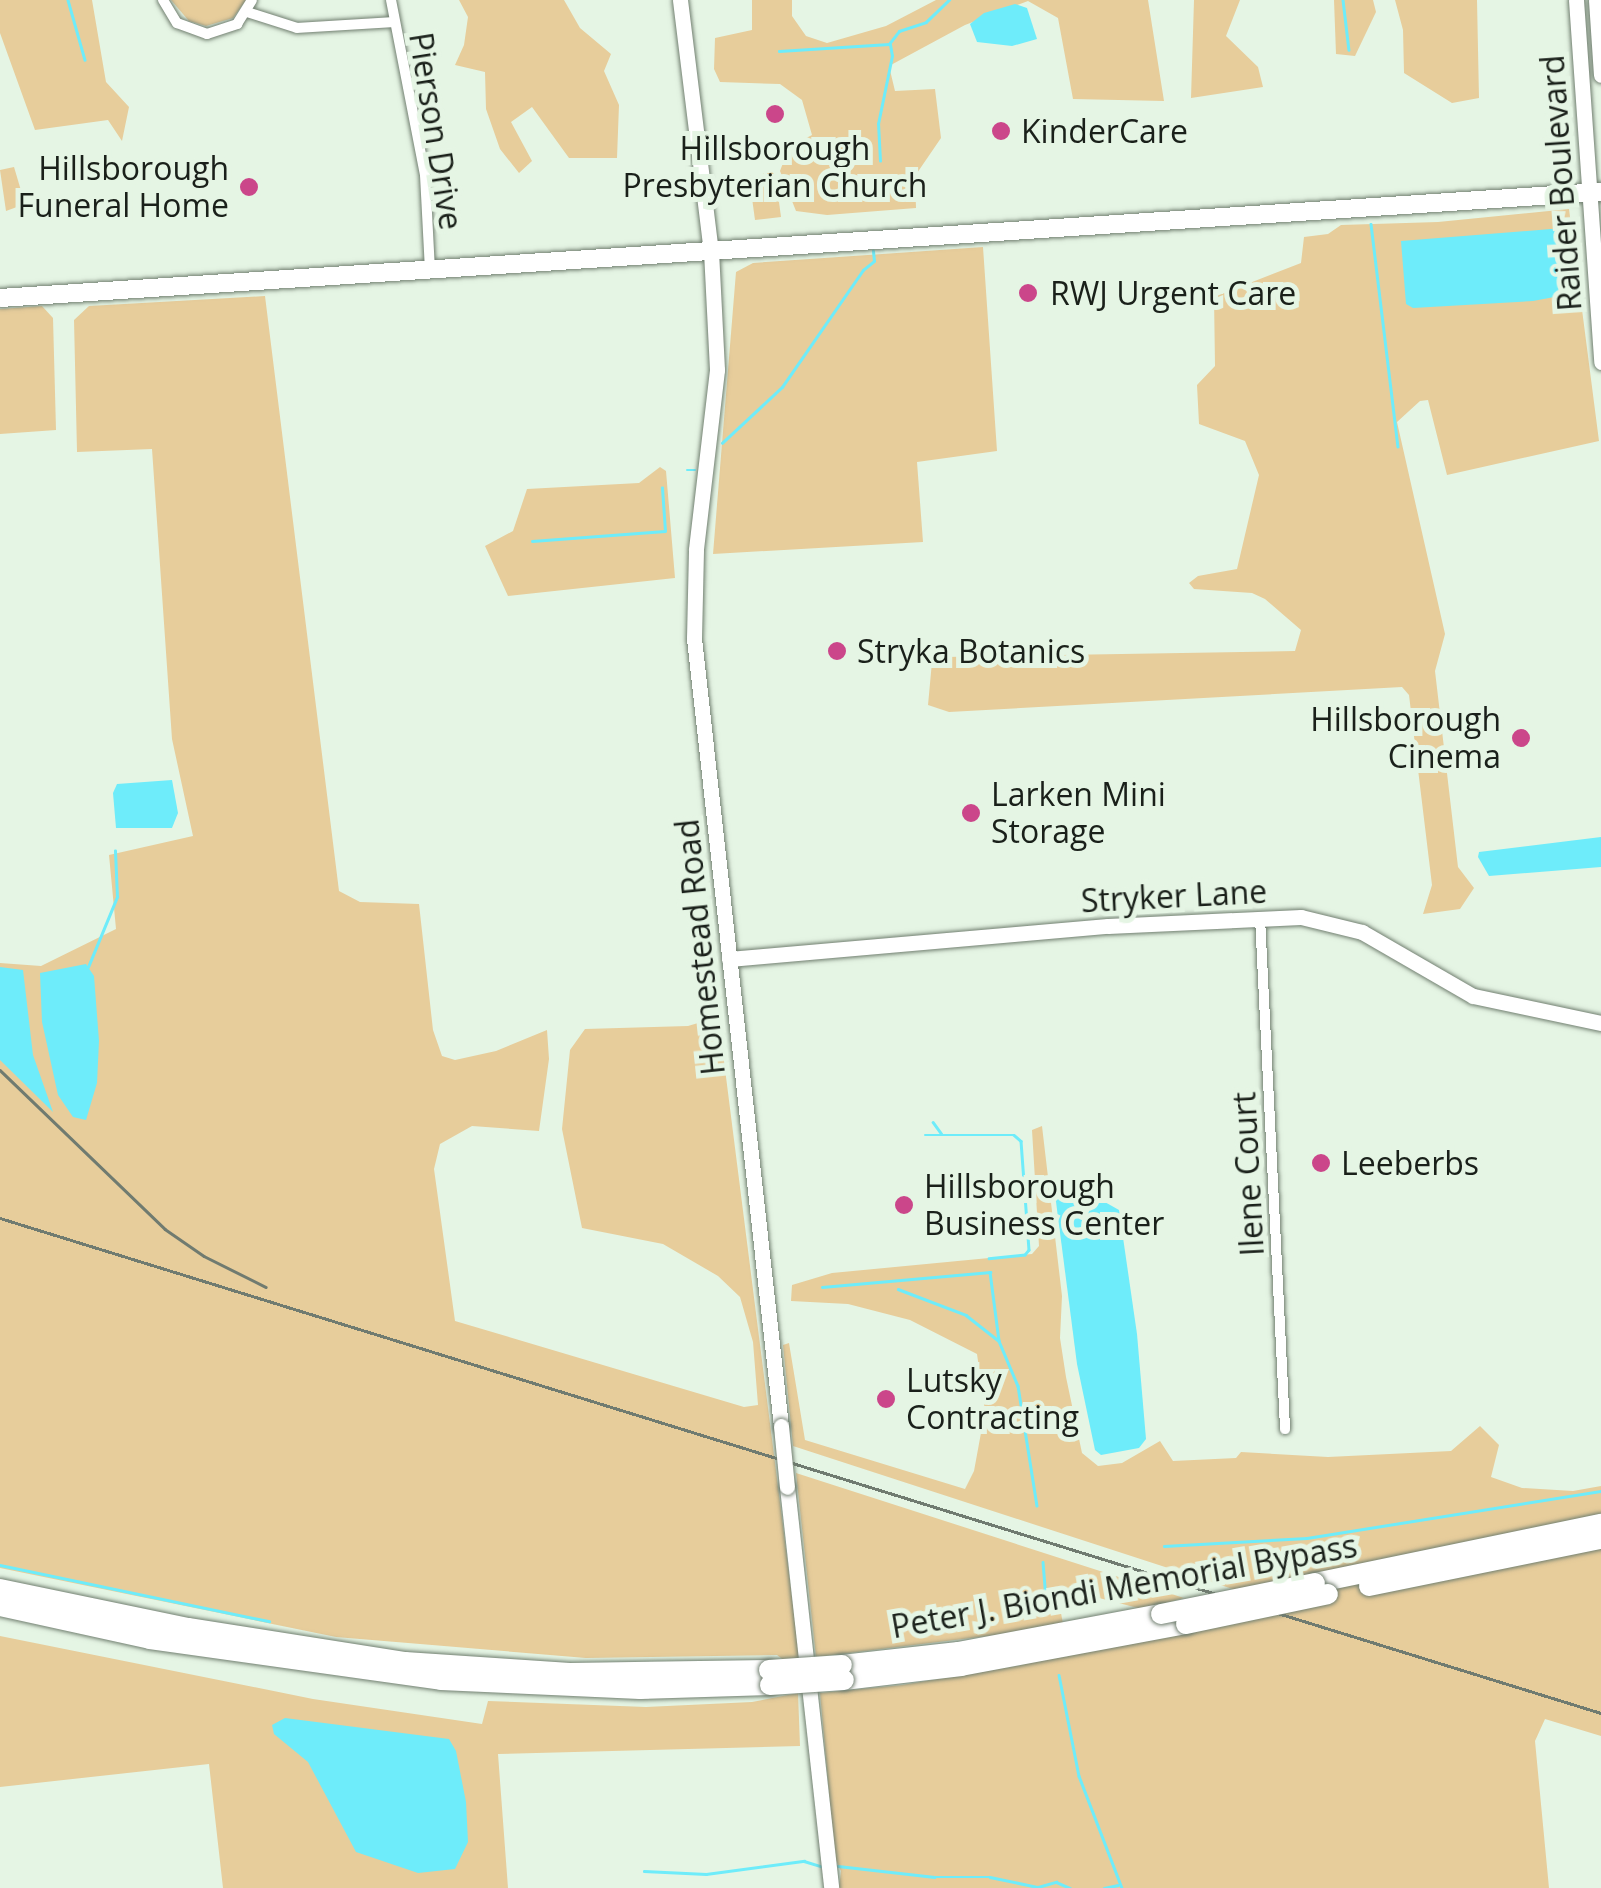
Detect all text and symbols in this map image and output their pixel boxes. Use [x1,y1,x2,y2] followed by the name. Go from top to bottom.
[401,30,471,232] street label: Pierson Drive
[1533,54,1589,312] street label: Raider Boulevard
[764,103,786,125] marker: Hillsborough Presbyterian Church
[1021,112,1188,150] place label: KinderCare
[990,120,1012,142] marker: KinderCare
[623,130,927,205] place label: Hillsborough Presbyterian Church
[18,150,229,225] place label: Hillsborough Funeral Home
[238,176,260,198] marker: Hillsborough Funeral Home
[1050,274,1296,312] place label: RWJ Urgent Care
[1015,280,1041,306] marker: RWJ Urgent Care
[857,632,1085,670] place label: Stryka Botanics
[826,640,848,662] marker: Stryka Botanics
[1310,701,1501,776] place label: Hillsborough Cinema
[1510,727,1532,749] marker: Hillsborough Cinema
[991,776,1166,851] place label: Larken Mini Storage
[960,802,982,824] marker: Larken Mini Storage
[667,817,733,1077] street label: Homestead Road
[1080,872,1268,920] street label: Stryker Lane
[1225,1091,1271,1257] street label: Ilene Court
[1341,1144,1479,1182] place label: Leeberbs
[1310,1152,1332,1174] marker: Leeberbs
[924,1168,1164,1243] place label: Hillsborough Business Center
[893,1194,915,1216] marker: Hillsborough Business Center
[906,1362,1079,1437] place label: Lutsky Contracting
[875,1388,897,1410] marker: Lutsky Contracting
[888,1526,1360,1646] street label: Peter J. Biondi Memorial Bypass

